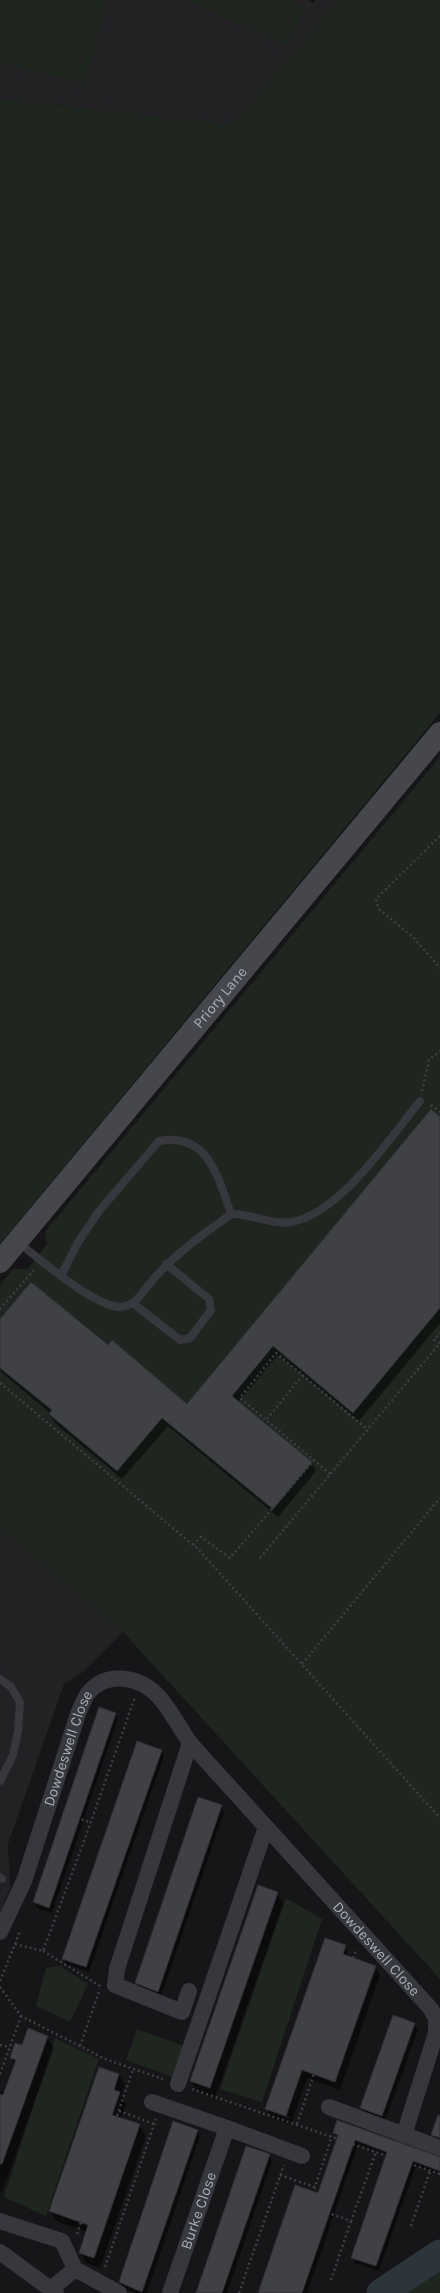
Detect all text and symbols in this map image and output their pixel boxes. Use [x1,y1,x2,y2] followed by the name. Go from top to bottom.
[189,963,251,1032] street label: Priory Lane
[40,1687,96,1809] street label: Dowdeswell Close
[329,1898,424,2000] street label: Dowdeswell Close
[177,2170,220,2252] street label: Burke Close

